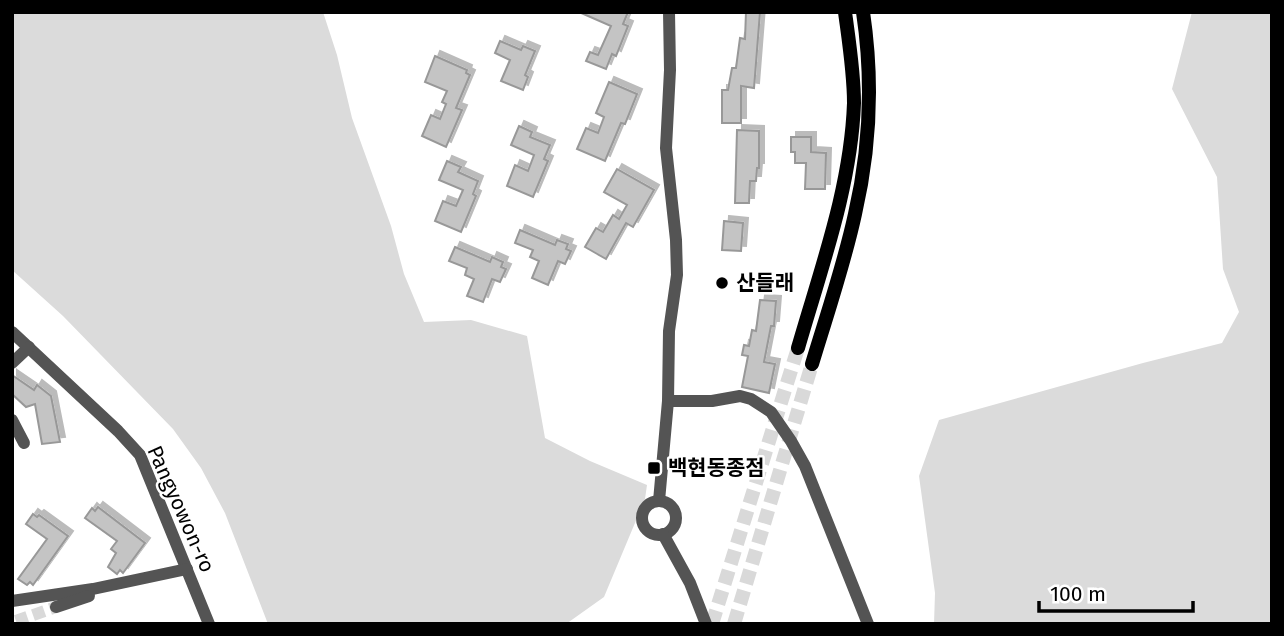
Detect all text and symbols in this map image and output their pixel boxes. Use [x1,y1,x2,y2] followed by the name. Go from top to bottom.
[736,270,794,296] place label: 산들래
[714,275,730,291] marker: 산들래
[141,442,221,576] street label: Pangyowon-ro
[668,455,765,481] place label: 백현동종점
[646,460,662,476] marker: 백현동종점
[1039,570,1193,614] scale bar
[1050,581,1106,607] text: 100 m

